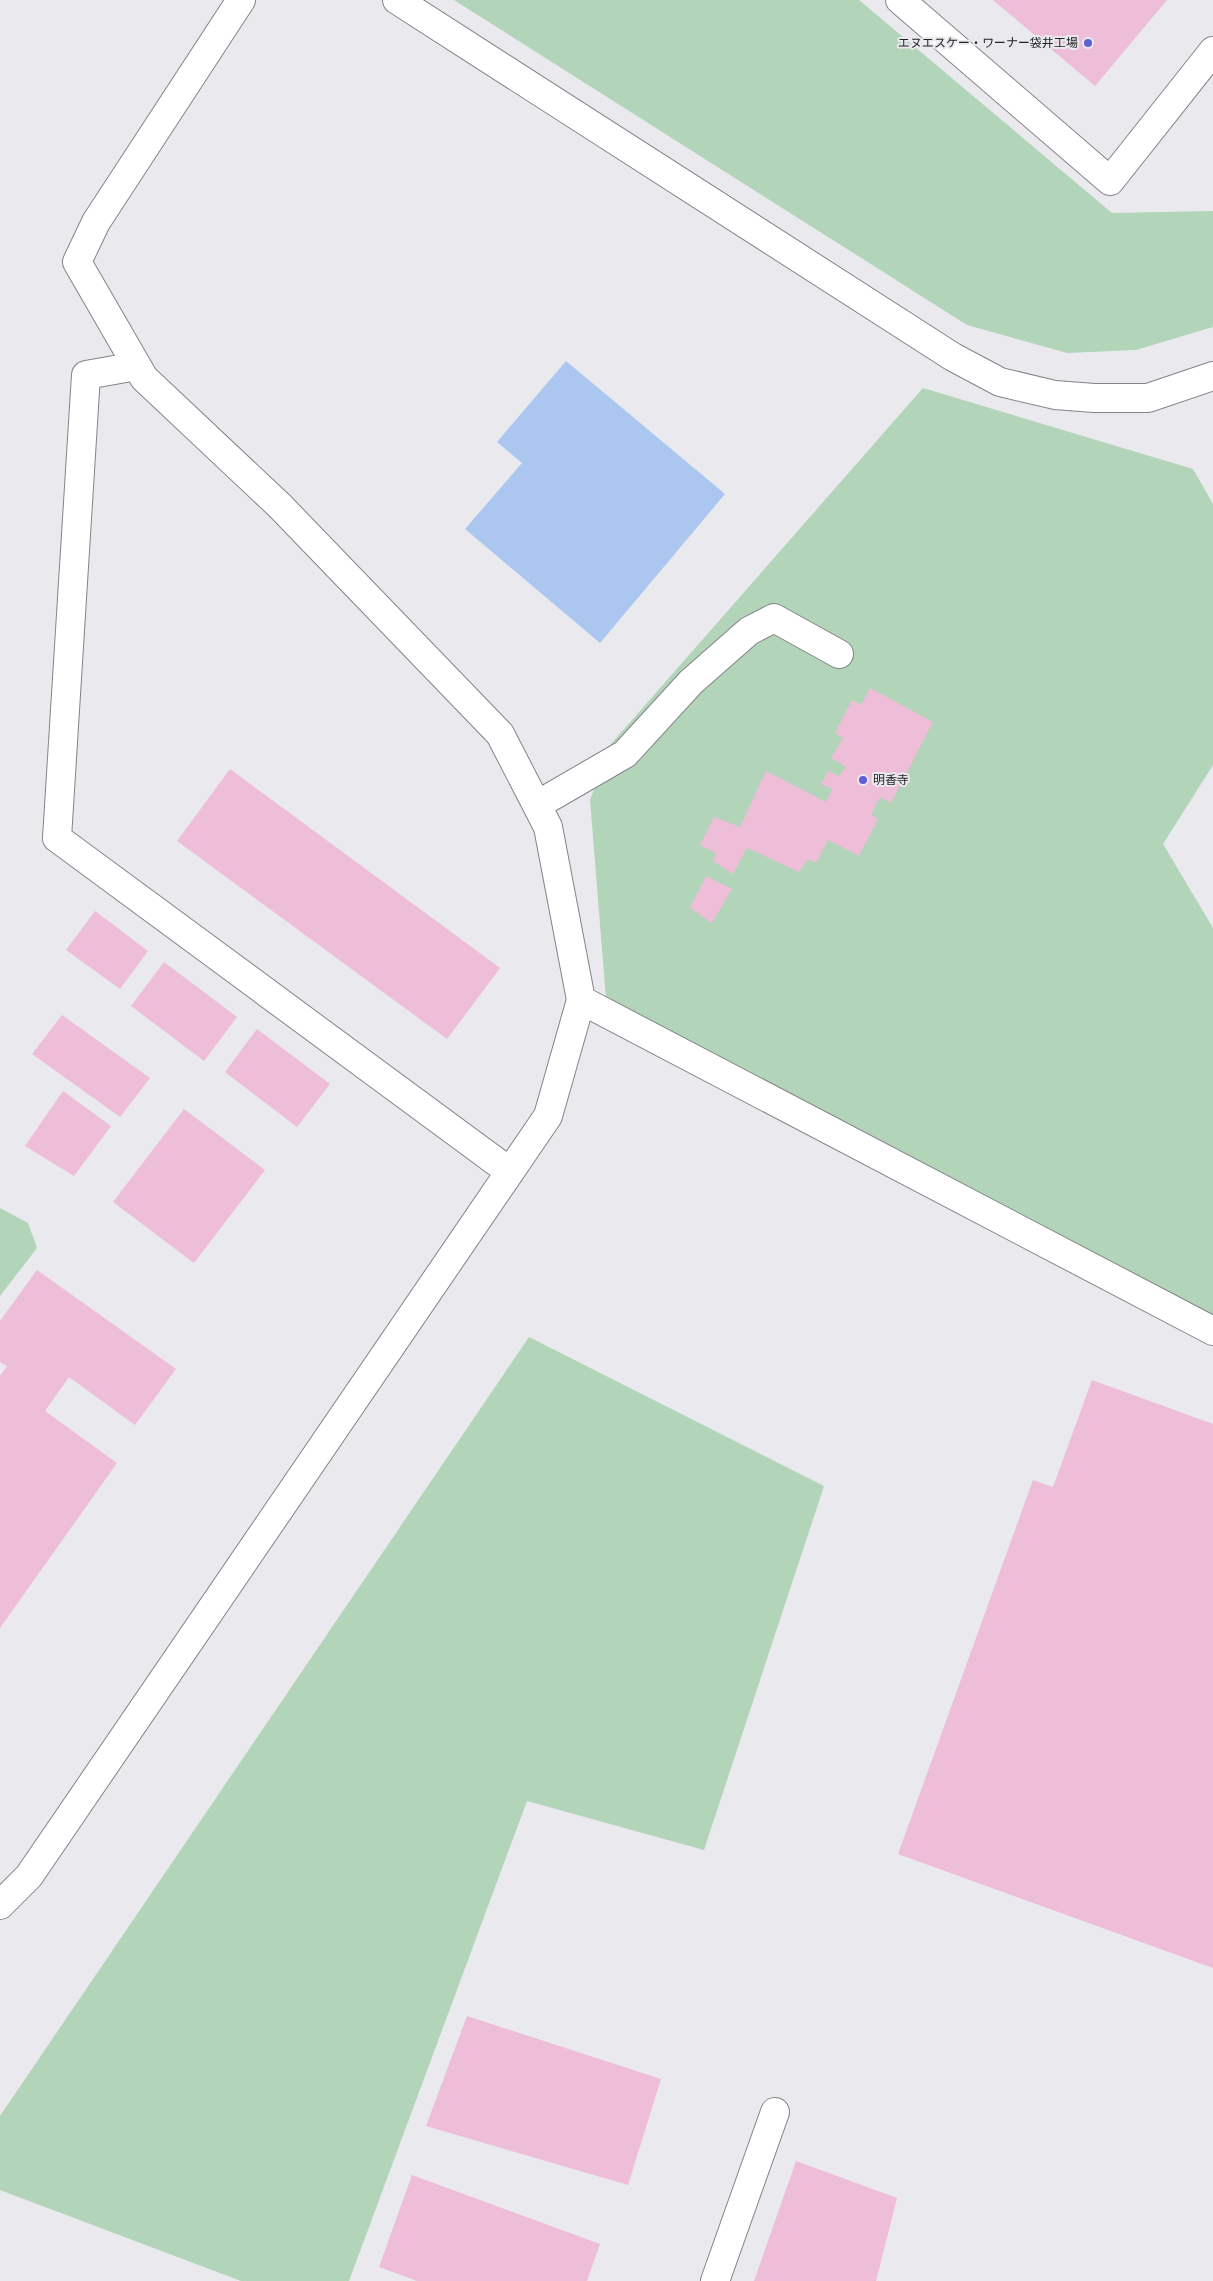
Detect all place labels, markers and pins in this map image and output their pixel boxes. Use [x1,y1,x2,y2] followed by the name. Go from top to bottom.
[898,36,1078,50] place label: エヌエスケー・ワーナー袋井工場
[1082,37,1094,49] marker: エヌエスケー・ワーナー袋井工場
[873,773,909,787] place label: 明香寺
[857,774,869,786] marker: 明香寺

